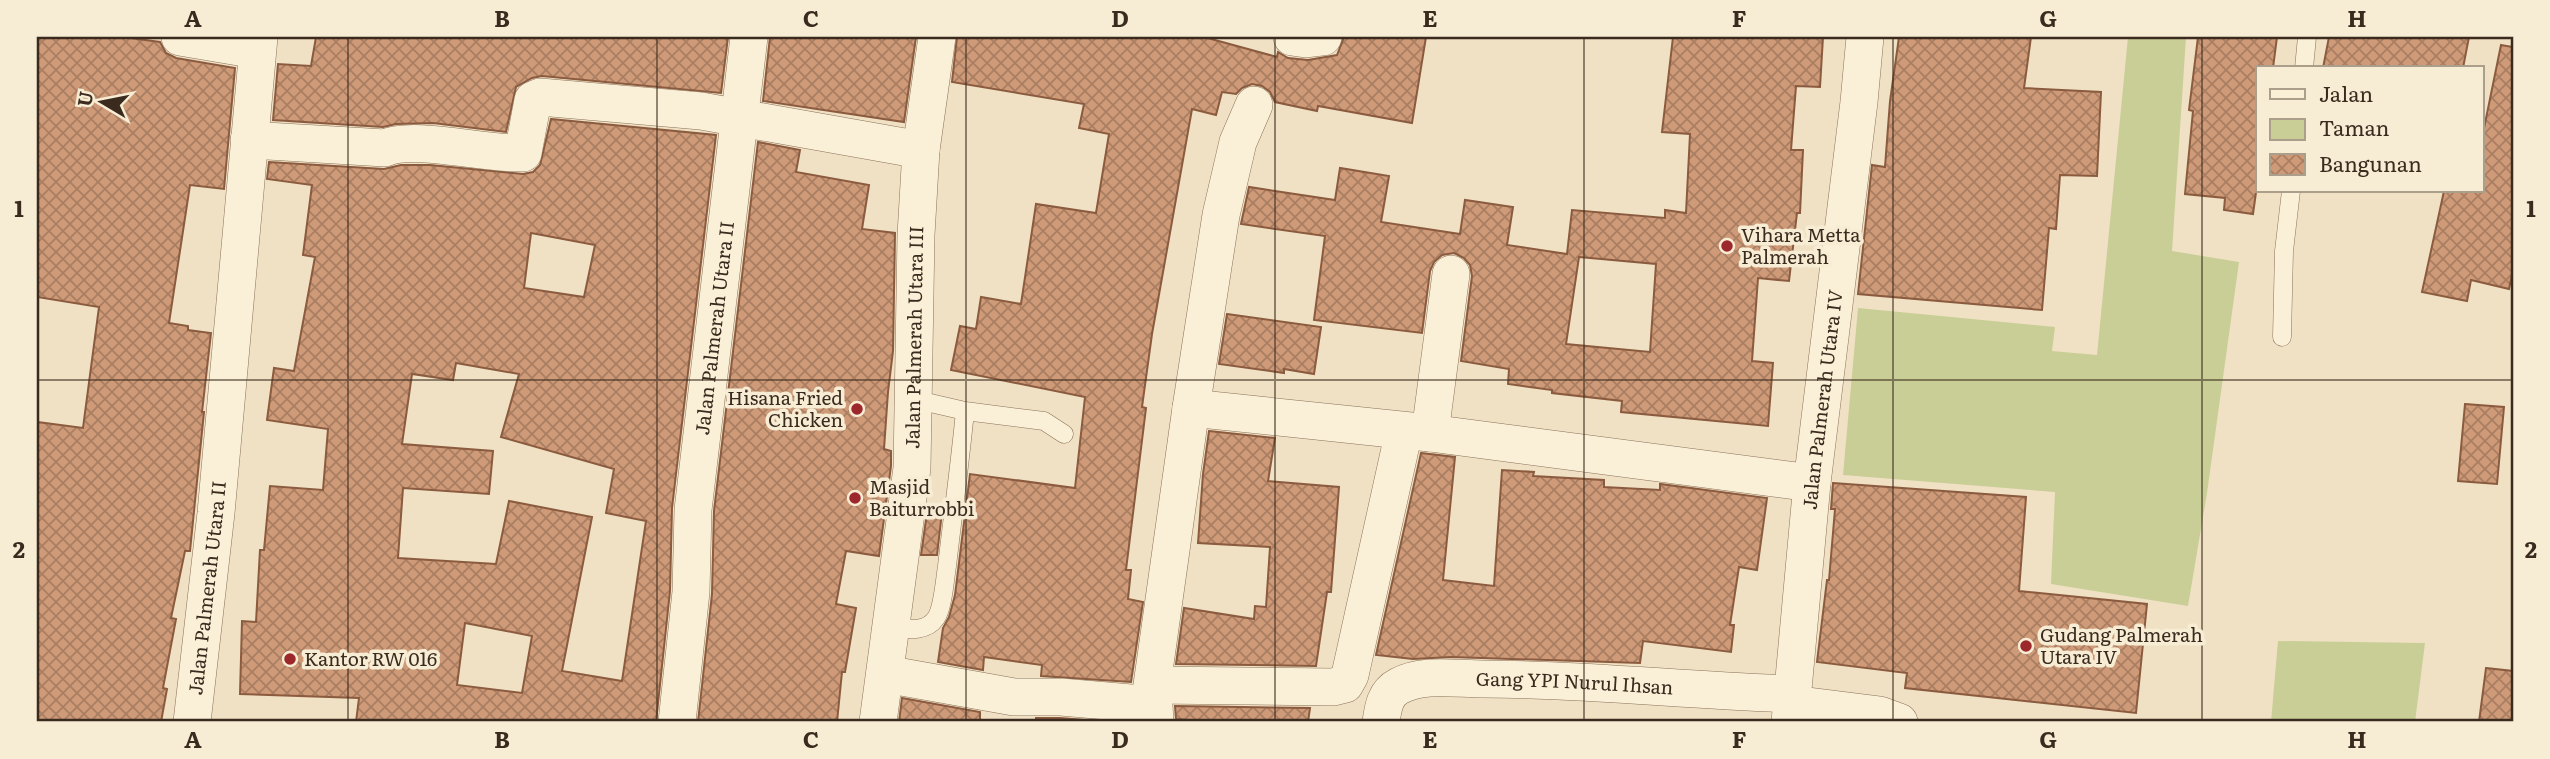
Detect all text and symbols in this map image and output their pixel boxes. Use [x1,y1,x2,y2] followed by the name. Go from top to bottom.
[184,0,202,34] text: A
[494,0,510,34] text: B
[803,0,819,34] text: C
[1111,0,1129,34] text: D
[1422,0,1438,34] text: E
[1732,0,1747,34] text: F
[2039,0,2057,34] text: G
[2347,0,2367,34] text: H
[66,66,136,136] north arrow
[2256,66,2484,192] legend
[2319,77,2373,108] text: Jalan
[69,89,99,109] text: U
[2319,111,2390,142] text: Taman
[2319,147,2422,178] text: Bangunan
[14,190,24,224] text: 1
[2526,190,2536,224] text: 1
[687,219,740,437] street label: Jalan Palmerah Utara II
[1741,220,1861,270] place label: Vihara Metta Palmerah
[897,225,930,449] street label: Jalan Palmerah Utara III
[1719,238,1735,254] marker: Vihara Metta Palmerah
[1795,288,1849,511] street label: Jalan Palmerah Utara IV
[727,383,843,433] place label: Hisana Fried Chicken
[849,401,865,417] marker: Hisana Fried Chicken
[869,472,974,522] place label: Masjid Baiturrobbi
[180,479,232,696] street label: Jalan Palmerah Utara II
[847,490,863,506] marker: Masjid Baiturrobbi
[13,531,25,565] text: 2
[2525,531,2537,565] text: 2
[2040,620,2203,670] place label: Gudang Palmerah Utara IV
[2018,638,2034,654] marker: Gudang Palmerah Utara IV
[304,644,437,672] place label: Kantor RW 016
[282,651,298,667] marker: Kantor RW 016
[1476,664,1674,701] street label: Gang YPI Nurul Ihsan
[184,721,202,755] text: A
[494,721,510,755] text: B
[803,721,819,755] text: C
[1111,721,1129,755] text: D
[1422,721,1438,755] text: E
[1732,721,1747,755] text: F
[2039,721,2057,755] text: G
[2347,721,2367,755] text: H

